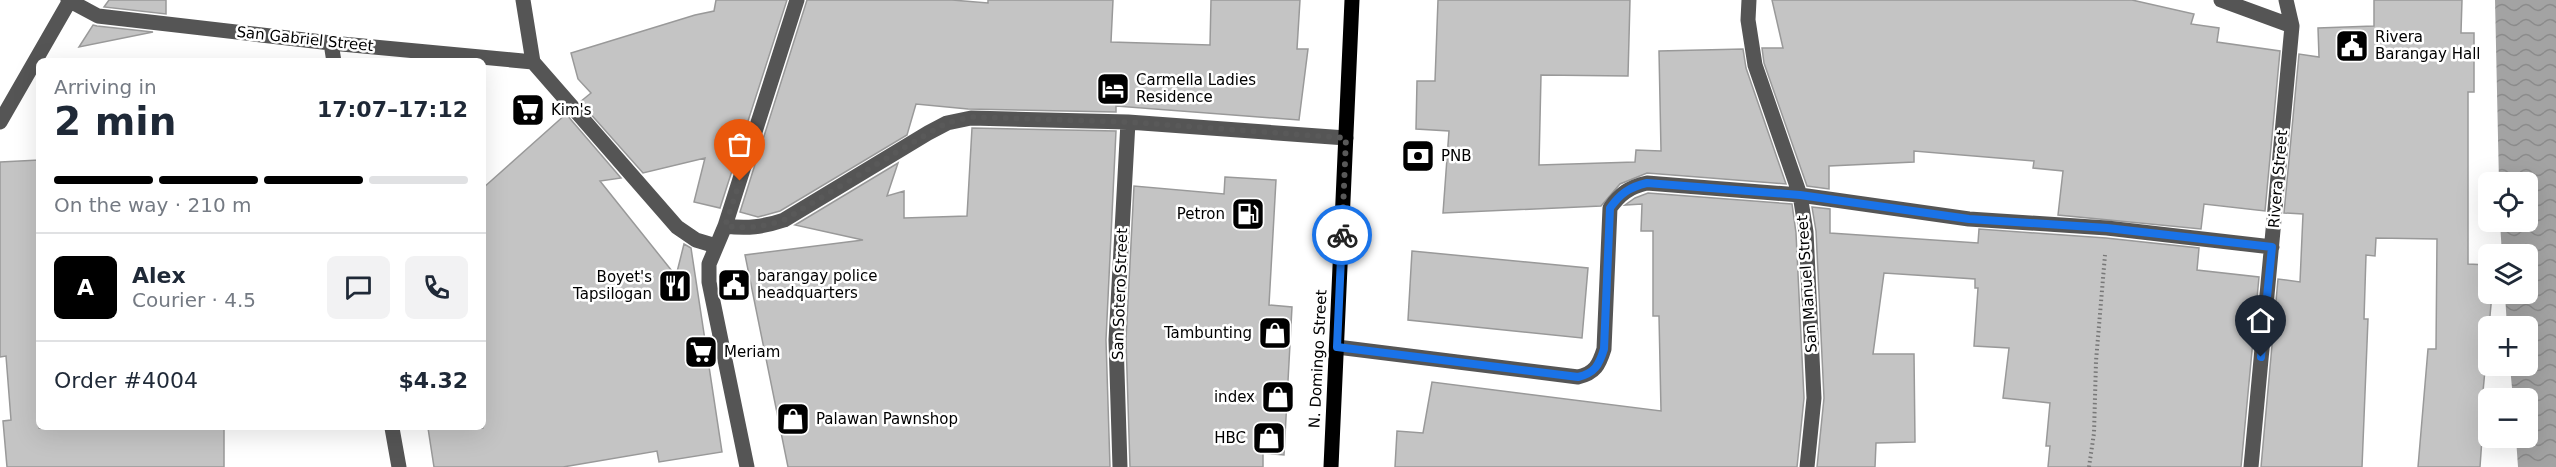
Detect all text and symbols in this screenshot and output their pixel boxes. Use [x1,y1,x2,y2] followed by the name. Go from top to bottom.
[236,23,374,55] street label: San Gabriel Street
[2334,28,2370,64] public building icon: Rivera Barangay Hall
[2375,28,2481,63] place label: Rivera Barangay Hall
[1095,71,1131,107] hotel icon: Carmella Ladies Residence
[1136,71,1256,106] place label: Carmella Ladies Residence
[54,75,157,99] text: Arriving in
[510,92,546,128] supermarket icon: Kim's
[317,97,468,122] text: 17:07–17:12
[54,99,176,144] text: 2 min
[551,101,592,119] place label: Kim's
[714,119,765,181] pin
[723,128,756,161] icon: bag
[2265,129,2291,229] street label: Rivera Street
[1400,138,1436,174] bank icon: PNB
[1441,147,1472,165] place label: PNB
[2478,172,2538,448] map controls
[2478,172,2538,232] button: locate
[54,193,252,217] text: On the way · 210 m
[1230,196,1266,232] fuel station icon: Petron
[1177,205,1225,223] place label: Petron
[1312,205,1372,265] courier
[1793,214,1821,353] street label: San Manuel Street
[1326,219,1359,252] icon: bike
[1109,228,1131,360] street label: San Sotero Street
[2478,244,2538,304] button: layers
[327,256,390,319] button: chat
[405,256,468,319] button: phone
[132,263,186,288] text: Alex
[716,267,752,303] public building icon: barangay police headquarters
[757,267,877,302] place label: barangay police headquarters
[572,268,652,303] place label: Boyet's Tapsilogan
[657,268,693,304] restaurant icon: Boyet's Tapsilogan
[77,275,94,300] text: A
[132,288,256,312] text: Courier · 4.5
[1305,289,1331,429] street label: N. Domingo Street
[2235,295,2286,357] pin
[2244,304,2277,337] icon: home
[1257,315,1293,351] shop icon: Tambunting
[2478,316,2538,376] button: +
[1163,324,1252,342] place label: Tambunting
[683,334,719,370] supermarket icon: Meriam
[724,343,780,361] place label: Meriam
[54,368,198,393] text: Order #4004
[398,368,468,393] text: $4.32
[1260,379,1296,415] shop icon: index
[1214,388,1255,406] place label: index
[2478,388,2538,448] button: −
[775,401,811,437] shop icon: Palawan Pawnshop
[816,410,958,428] place label: Palawan Pawnshop
[1251,420,1287,456] shop icon: HBC
[1214,429,1246,447] place label: HBC

